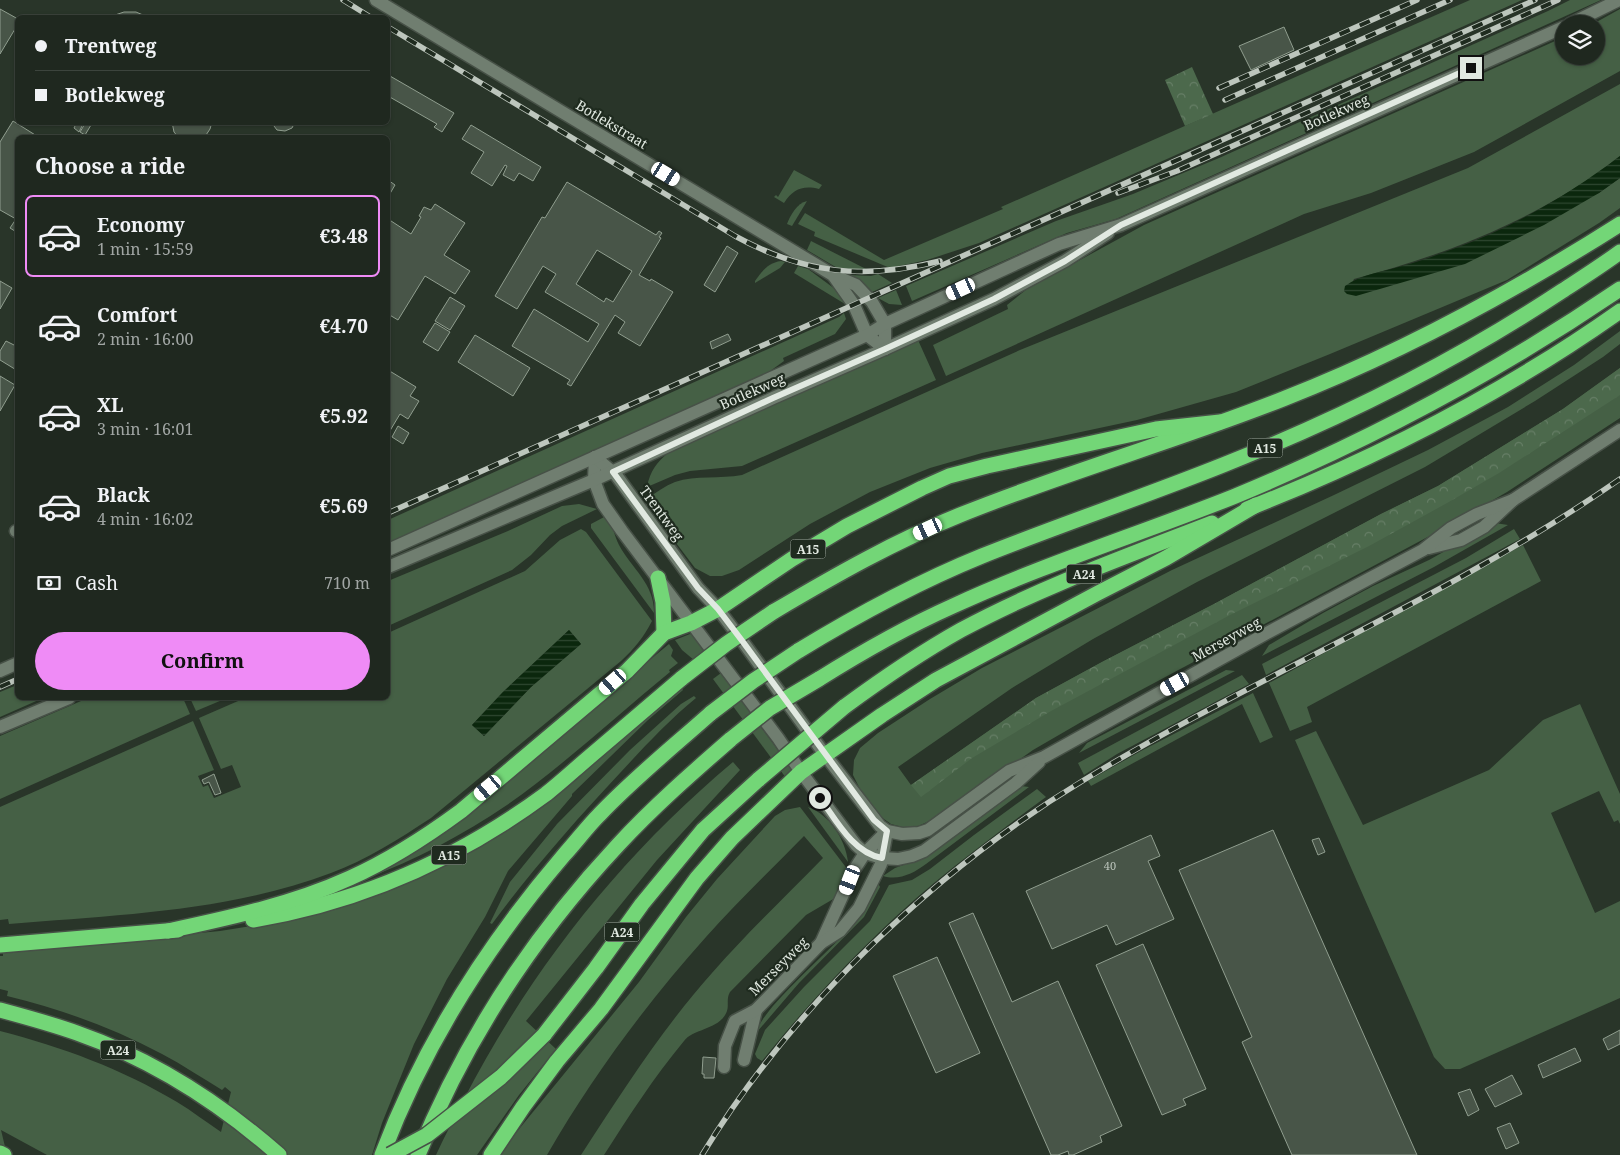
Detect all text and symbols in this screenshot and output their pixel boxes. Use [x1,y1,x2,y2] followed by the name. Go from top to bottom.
[1555,15,1605,65] map controls
[1555,15,1605,65] button: layers
[65,33,156,59] text: Trentweg
[1460,57,1482,79] route end
[65,82,165,108] text: Botlekweg
[1300,89,1372,135] street label: Botlekweg
[573,95,651,153] street label: Botlekstraat
[35,150,185,180] text: Choose a ride
[649,160,682,188] car
[97,212,185,238] text: Economy
[37,214,82,259] icon: car
[320,223,368,249] text: €3.48
[97,238,193,260] text: 1 min · 15:59
[944,276,977,302] car
[97,302,177,328] text: Comfort
[37,304,82,349] icon: car
[320,313,368,339] text: €4.70
[97,328,193,350] text: 2 min · 16:00
[716,368,788,414] street label: Botlekweg
[97,392,123,418] text: XL
[37,394,82,439] icon: car
[320,403,368,429] text: €5.92
[97,418,193,440] text: 3 min · 16:01
[1248,438,1282,458] road number: A15
[97,482,150,508] text: Black
[636,482,689,545] street label: Trentweg
[37,484,82,529] icon: car
[320,493,368,519] text: €5.69
[97,508,193,530] text: 4 min · 16:02
[911,516,944,542] car
[790,540,826,558] road number: A15
[1066,564,1102,584] road number: A24
[35,569,63,597] icon: cash
[75,570,118,596] text: Cash
[324,572,370,594] text: 710 m
[1188,612,1264,666] street label: Merseyweg
[35,632,370,690] button: Confirm
[596,666,629,698] car
[1158,670,1191,698] car
[471,773,504,803] car
[809,787,831,809] route start
[432,846,466,864] road number: A15
[1104,858,1116,873] house number: 40
[837,863,862,897] car
[604,922,640,942] road number: A24
[744,932,812,1000] street label: Merseyweg
[100,1040,136,1060] road number: A24

